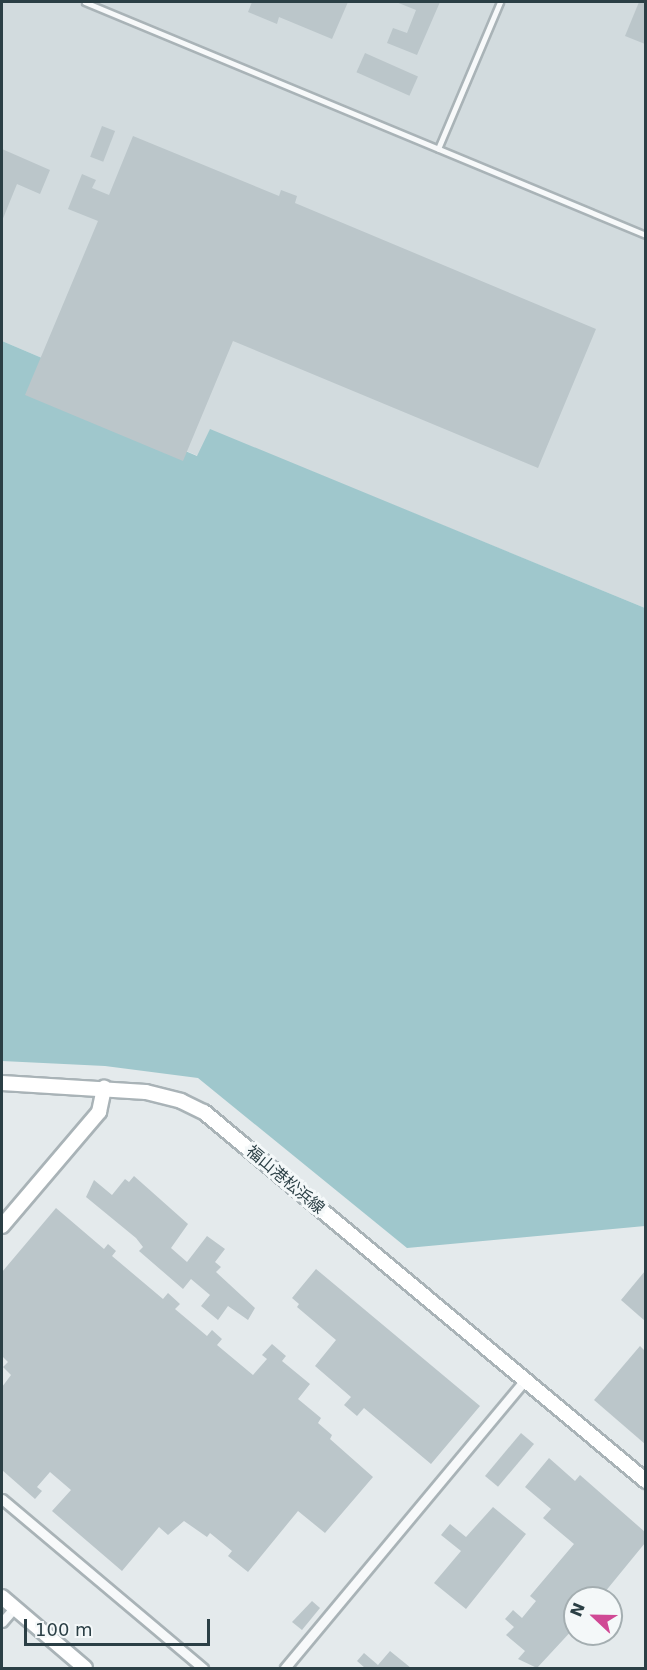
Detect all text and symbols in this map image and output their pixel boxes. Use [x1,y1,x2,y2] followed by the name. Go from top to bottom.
[242,1142,328,1218] street label: 福山港松浜線
[563,1586,623,1646] north arrow
[566,1600,589,1620] text: N
[27,1607,213,1645] scale bar
[35,1619,93,1640] text: 100 m

